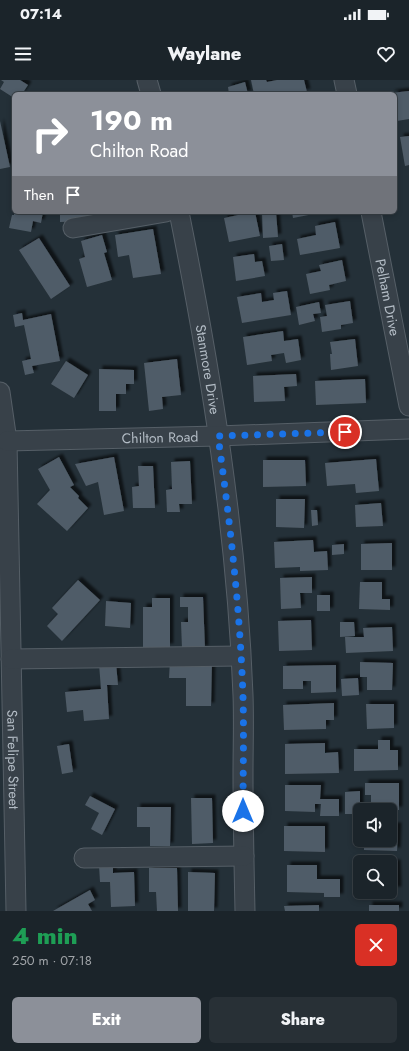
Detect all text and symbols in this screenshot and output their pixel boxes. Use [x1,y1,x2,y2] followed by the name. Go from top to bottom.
[20,3,62,25] text: 07:14
[168,41,241,67] text: Waylane
[12,43,34,65] icon: menu
[375,43,397,65] icon: heart
[90,100,173,141] text: 190 m
[24,108,76,160] icon: right
[90,138,188,164] text: Chilton Road
[24,184,54,206] text: Then
[62,184,84,206] icon: arrive
[370,257,405,338] street label: Pelham Drive
[191,323,225,416] street label: Stanmore Drive
[328,415,362,449] pin
[334,421,356,443] icon: arrive
[121,426,199,448] street label: Chilton Road
[2,709,24,810] street label: San Felipe Street
[222,790,264,832] position arrow
[353,803,397,899] map controls
[353,803,397,847] button: sound
[353,855,397,899] button: search
[12,918,78,953] text: 4 min
[355,924,397,966] button: close
[12,951,92,970] text: 250 m · 07:18
[12,997,201,1043] button: Exit
[209,997,397,1043] button: Share

